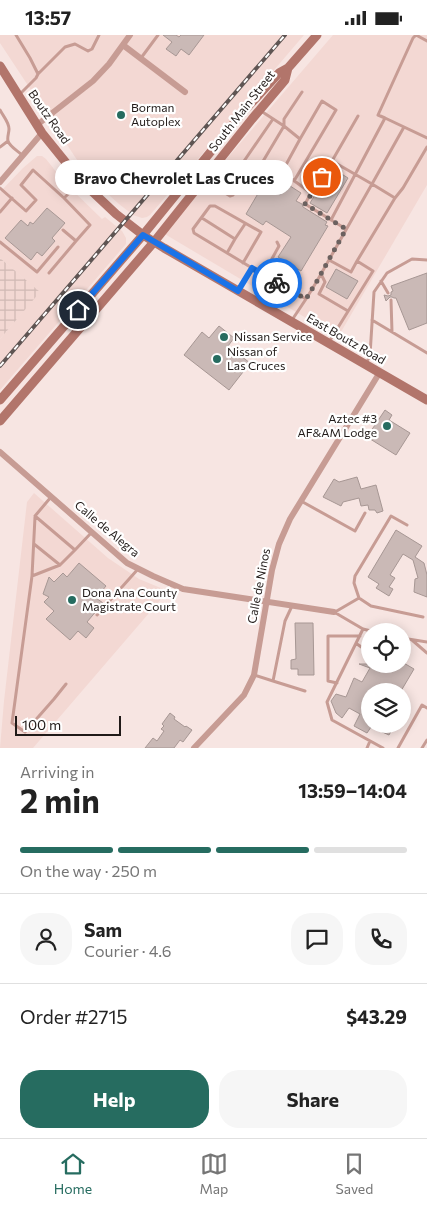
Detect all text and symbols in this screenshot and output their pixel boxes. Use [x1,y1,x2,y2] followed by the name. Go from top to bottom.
[25,6,71,29] text: 13:57
[205,67,277,154] street label: South Main Street
[26,87,74,146] street label: Boutz Road
[131,100,181,128] place label: Borman Autoplex
[115,109,127,121] marker: Borman Autoplex
[301,156,343,198] pin
[55,159,292,195] callout: Bravo Chevrolet Las Cruces
[308,163,336,191] icon: bag
[74,168,274,187] text: Bravo Chevrolet Las Cruces
[252,258,302,308] courier
[263,269,291,297] icon: bike
[57,289,99,331] pin
[64,296,92,324] icon: home
[305,310,389,366] street label: East Boutz Road
[234,329,312,343] place label: Nissan Service
[218,331,230,343] marker: Nissan Service
[227,344,285,372] place label: Nissan of Las Cruces
[211,353,223,365] marker: Nissan of Las Cruces
[297,411,377,439] place label: Aztec #3 AF&AM Lodge
[381,420,393,432] marker: Aztec #3 AF&AM Lodge
[73,497,143,559] street label: Calle de Alegra
[244,547,272,625] street label: Calle de Ninos
[82,585,177,613] place label: Dona Ana County Magistrate Court
[66,594,78,606] marker: Dona Ana County Magistrate Court
[361,623,411,733] map controls
[361,623,411,673] button: locate
[361,683,411,733] button: layers
[15,713,121,736] scale bar
[22,716,61,733] text: 100 m
[20,762,94,781] text: Arriving in
[298,779,407,802] text: 13:59–14:04
[20,780,100,820] text: 2 min
[20,861,157,880] text: On the way · 250 m
[20,913,72,965] button: person
[291,913,343,965] button: chat
[355,913,407,965] button: phone
[84,918,122,941] text: Sam
[84,941,171,960] text: Courier · 4.6
[20,1005,128,1028] text: Order #2715
[346,1005,407,1028] text: $43.29
[20,1070,209,1128] button: Help
[219,1070,407,1128] button: Share
[54,1150,92,1197] tab: Home
[199,1150,228,1197] tab: Map
[336,1150,373,1197] tab: Saved

